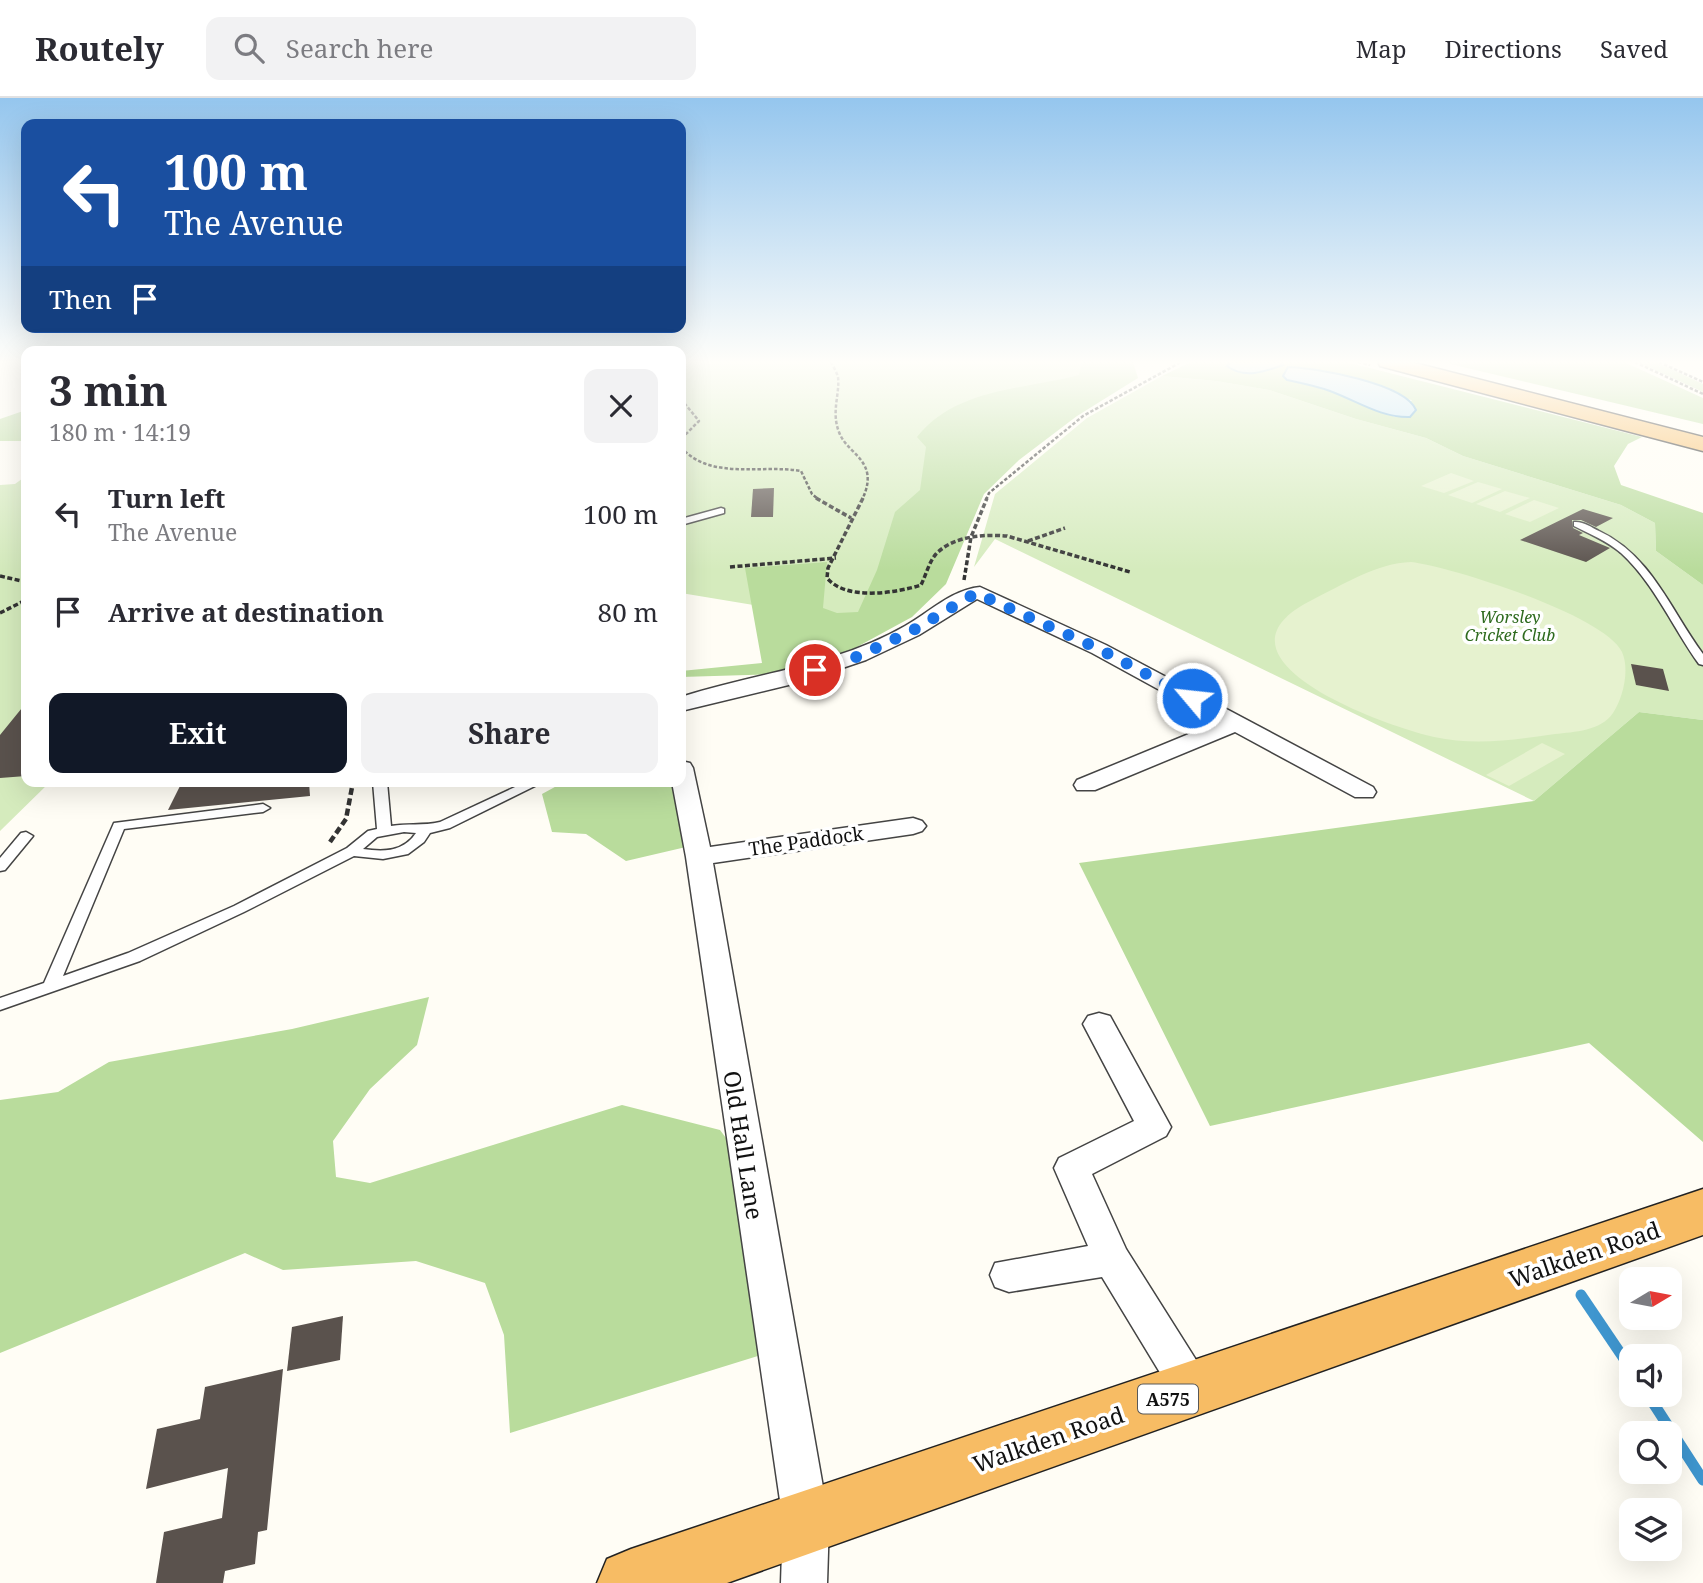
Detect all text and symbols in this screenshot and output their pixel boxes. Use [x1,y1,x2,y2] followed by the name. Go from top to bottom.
[206,17,696,80] search box
[35,26,164,71] text: Routely
[230,29,268,67] icon: search
[286,30,433,66] text: Search here
[1356,32,1407,65] text: Map
[1445,32,1562,65] text: Directions
[1600,32,1668,65] text: Saved
[164,138,308,204] text: 100 m
[49,147,140,238] icon: left
[164,201,344,244] text: The Avenue
[126,280,164,318] icon: arrive
[49,281,112,317] text: Then
[49,361,168,418] text: 3 min
[584,369,658,443] button: close
[49,416,191,448] text: 180 m · 14:19
[108,480,225,516] text: Turn left
[49,495,87,533] icon: left
[583,496,658,532] text: 100 m
[108,516,237,548] text: The Avenue
[49,593,87,631] icon: arrive
[108,594,384,630] text: Arrive at destination
[598,594,658,630] text: 80 m
[1465,606,1555,646] park label: Worsley Cricket Club
[785,640,845,700] pin
[796,651,834,689] icon: arrive
[1155,661,1229,735] position arrow
[49,693,347,773] button: Exit
[361,693,658,773] button: Share
[747,820,866,862] street label: The Paddock
[716,1068,772,1222] street label: Old Hall Lane
[1504,1213,1664,1295] street label: Walkden Road
[1619,1267,1682,1330] north arrow
[1619,1267,1682,1561] map controls
[1619,1344,1682,1407] button: sound
[1138,1384,1198,1414] road number: A575
[968,1398,1128,1480] street label: Walkden Road
[1619,1421,1682,1484] button: search
[1619,1498,1682,1561] button: layers

